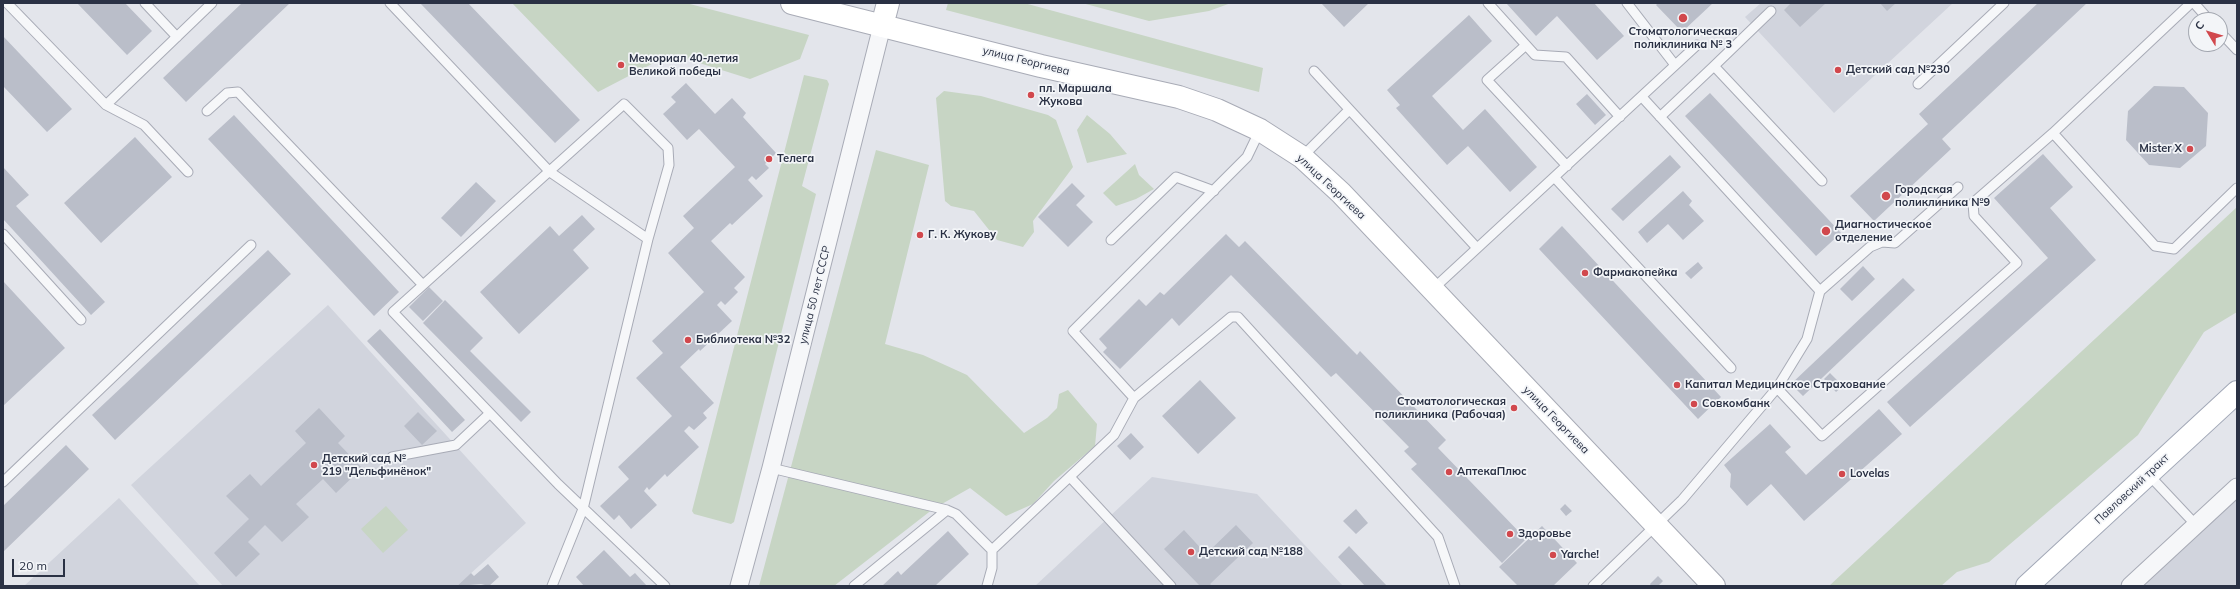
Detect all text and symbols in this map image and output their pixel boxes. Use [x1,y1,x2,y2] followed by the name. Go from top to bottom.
[1677,12,1689,24] marker: Стоматологическая поликлиника № 3
[2188,12,2228,52] north arrow
[2191,18,2207,33] text: С
[1628,25,1738,51] place label: Стоматологическая поликлиника № 3
[981,44,1071,78] street label: улица Георгиева
[629,52,738,78] place label: Мемориал 40-летия Великой победы
[616,60,626,70] marker: Мемориал 40-летия Великой победы
[1846,63,1950,77] place label: Детский сад №230
[1833,65,1843,75] marker: Детский сад №230
[1039,82,1112,108] place label: пл. Маршала Жукова
[1026,90,1036,100] marker: пл. Маршала Жукова
[2139,142,2182,156] place label: Mister X
[2185,144,2195,154] marker: Mister X
[777,152,814,166] place label: Телега
[1294,152,1368,222] street label: улица Георгиева
[764,154,774,164] marker: Телега
[1895,183,1990,209] place label: Городская поликлиника №9
[1880,190,1892,202] marker: Городская поликлиника №9
[1835,218,1932,244] place label: Диагностическое отделение
[1820,225,1832,237] marker: Диагностическое отделение
[928,228,996,242] place label: Г. К. Жукову
[915,230,925,240] marker: Г. К. Жукову
[796,244,834,346] street label: улица 50 лет СССР
[1593,266,1677,280] place label: Фармакопейка
[1580,268,1590,278] marker: Фармакопейка
[696,333,790,347] place label: Библиотека №32
[683,335,693,345] marker: Библиотека №32
[1685,378,1886,392] place label: Капитал Медицинское Страхование
[1672,380,1682,390] marker: Капитал Медицинское Страхование
[1520,383,1592,457] street label: улица Георгиева
[1375,395,1506,421] place label: Стоматологическая поликлиника (Рабочая)
[1702,397,1770,411] place label: Совкомбанк
[1689,399,1699,409] marker: Совкомбанк
[1509,403,1519,413] marker: Стоматологическая поликлиника (Рабочая)
[2092,451,2172,527] street label: Павловский тракт
[322,452,431,478] place label: Детский сад № 219 "Дельфинёнок"
[309,460,319,470] marker: Детский сад № 219 "Дельфинёнок"
[1457,465,1527,479] place label: АптекаПлюс
[1444,467,1454,477] marker: АптекаПлюс
[1850,467,1890,481] place label: Lovelas
[1837,469,1847,479] marker: Lovelas
[1518,527,1571,541] place label: Здоровье
[1505,529,1515,539] marker: Здоровье
[1199,545,1303,559] place label: Детский сад №188
[1186,547,1196,557] marker: Детский сад №188
[1561,548,1599,562] place label: Yarche!
[1548,550,1558,560] marker: Yarche!
[14,551,67,577] scale bar
[19,558,47,573] text: 20 m

